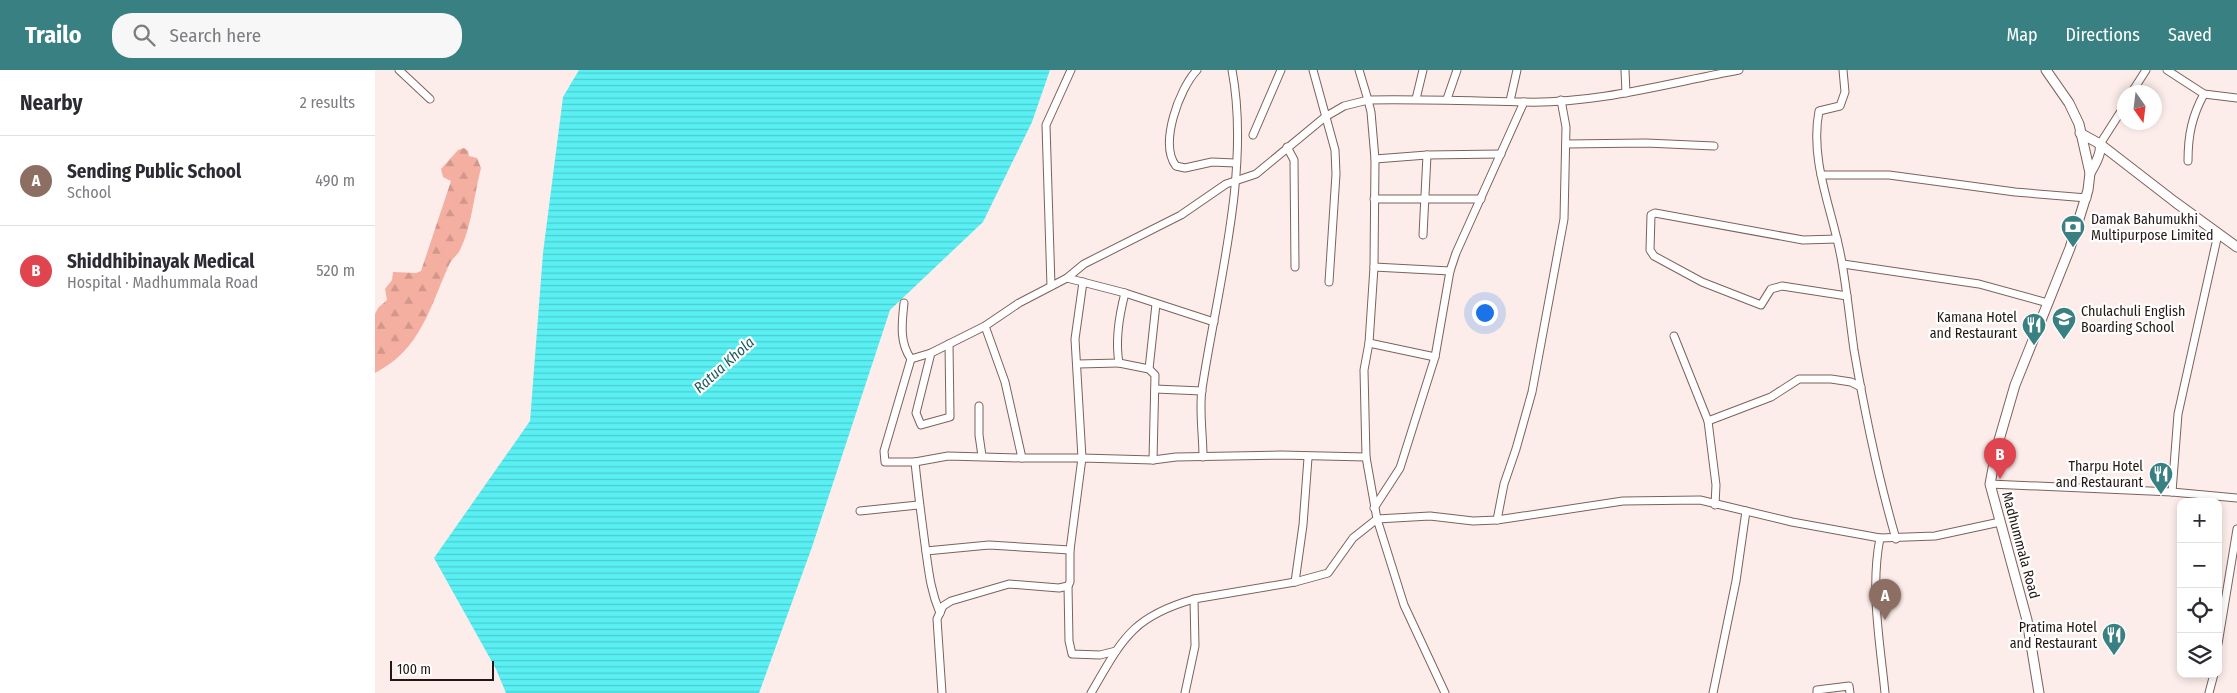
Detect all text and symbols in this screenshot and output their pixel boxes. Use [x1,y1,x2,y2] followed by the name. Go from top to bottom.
[112,13,462,58] search box
[25,21,82,49] text: Trailo
[130,21,158,49] icon: search
[170,24,261,47] text: Search here
[2006,24,2038,46] text: Map
[2066,24,2140,46] text: Directions
[2168,24,2212,46] text: Saved
[2117,85,2162,130] north arrow
[20,90,82,116] text: Nearby
[300,93,355,112] text: 2 results
[67,160,241,183] text: Sending Public School
[32,171,40,190] text: A
[315,171,355,190] text: 490 m
[67,183,111,202] text: School
[2091,211,2214,244] place label: Damak Bahumukhi Multipurpose Limited
[2060,214,2086,248] bank icon: Damak Bahumukhi Multipurpose Limited
[67,250,255,273] text: Shiddhibinayak Medical
[32,261,40,280] text: B
[316,261,355,280] text: 520 m
[67,273,258,292] text: Hospital · Madhummala Road
[1472,300,1498,326] your location
[2081,303,2185,336] place label: Chulachuli English Boarding School
[2051,306,2077,340] school or university icon: Chulachuli English Boarding School
[1930,309,2017,342] place label: Kamana Hotel and Restaurant
[2021,312,2047,346] restaurant icon: Kamana Hotel and Restaurant
[690,333,758,397] water label: Ratua Khola
[1984,438,2016,479] pin: B
[2056,458,2143,491] place label: Tharpu Hotel and Restaurant
[2148,461,2174,495] restaurant icon: Tharpu Hotel and Restaurant
[1998,490,2043,600] street label: Madhummala Road
[2177,498,2222,678] map controls
[2177,498,2222,543] button: +
[2177,543,2222,588] button: −
[1869,579,1901,620] pin: A
[2177,588,2222,633] button: locate
[2010,619,2097,652] place label: Pratima Hotel and Restaurant
[2101,622,2127,656] restaurant icon: Pratima Hotel and Restaurant
[2177,633,2222,678] button: layers
[390,658,494,681] scale bar
[397,661,431,678] text: 100 m

